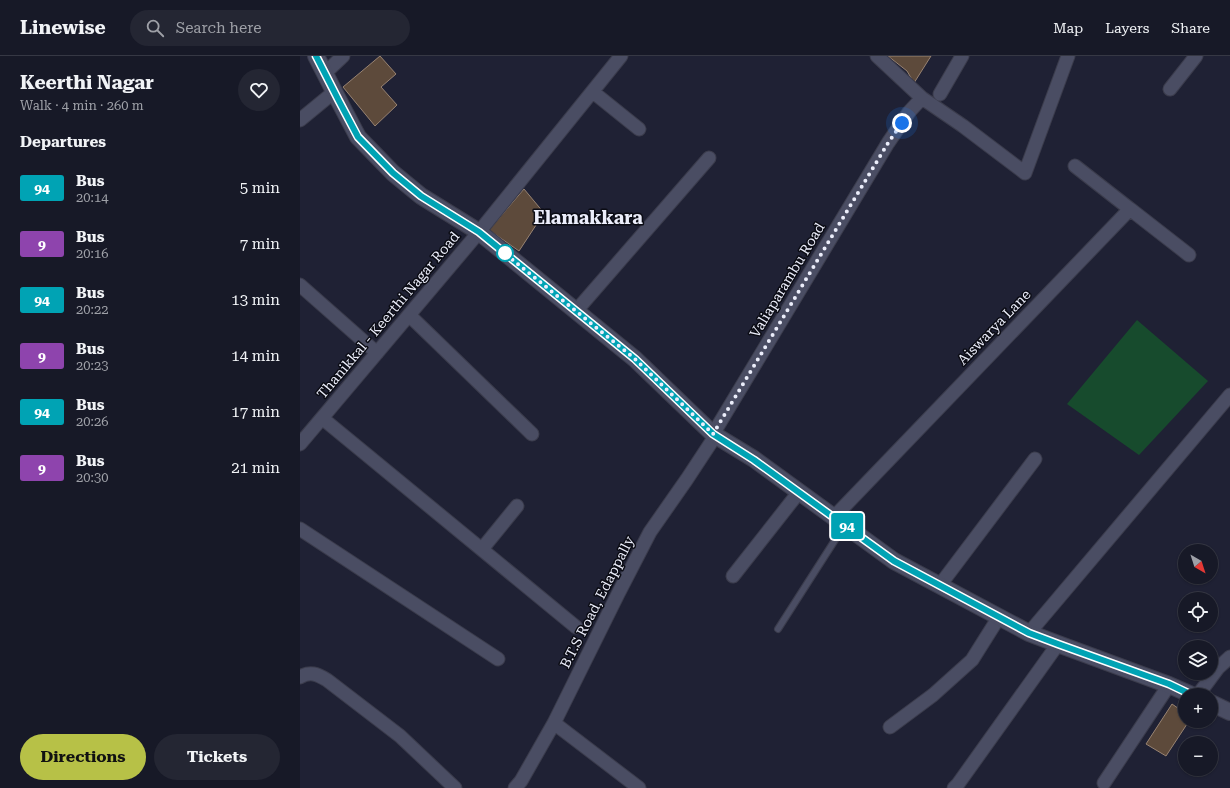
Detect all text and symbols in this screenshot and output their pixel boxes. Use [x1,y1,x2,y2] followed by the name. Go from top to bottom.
[130,10,410,46] search box
[20,16,106,39] text: Linewise
[144,17,166,39] icon: search
[176,19,262,37] text: Search here
[1053,20,1083,36] text: Map
[1105,20,1149,36] text: Layers
[1171,20,1210,36] text: Share
[238,69,280,111] button: heart
[20,71,154,94] text: Keerthi Nagar
[20,98,144,113] text: Walk · 4 min · 260 m
[892,113,912,133] your location
[20,133,106,151] text: Departures
[76,172,104,190] text: Bus
[240,179,280,197] text: 5 min
[34,180,50,196] text: 94
[76,190,108,205] text: 20:14
[533,207,643,228] district label: Elamakkara
[746,220,828,340] street label: Valiaparambu Road
[76,228,104,246] text: Bus
[313,228,463,402] street label: Thanikkal - Keerthi Nagar Road
[240,235,280,253] text: 7 min
[38,236,46,252] text: 9
[496,244,514,262] unlabelled marker
[76,246,108,261] text: 20:16
[76,284,104,302] text: Bus
[954,286,1034,368] street label: Aiswarya Lane
[231,291,280,309] text: 13 min
[34,292,50,308] text: 94
[76,302,108,317] text: 20:22
[76,340,104,358] text: Bus
[231,347,280,365] text: 14 min
[38,348,46,364] text: 9
[76,358,108,373] text: 20:23
[76,396,104,414] text: Bus
[231,403,280,421] text: 17 min
[34,404,50,420] text: 94
[76,414,108,429] text: 20:26
[76,452,104,470] text: Bus
[231,459,280,477] text: 21 min
[38,460,46,476] text: 9
[76,470,108,485] text: 20:30
[829,513,865,539] line badge: 94
[839,518,855,534] text: 94
[557,533,638,671] street label: B.T.S Road, Edappally
[1178,544,1218,584] north arrow
[1178,544,1218,776] map controls
[1178,592,1218,632] button: locate
[1178,640,1218,680] button: layers
[1178,688,1218,728] button: +
[20,734,146,780] button: Directions
[154,734,280,780] button: Tickets
[1178,736,1218,776] button: −

